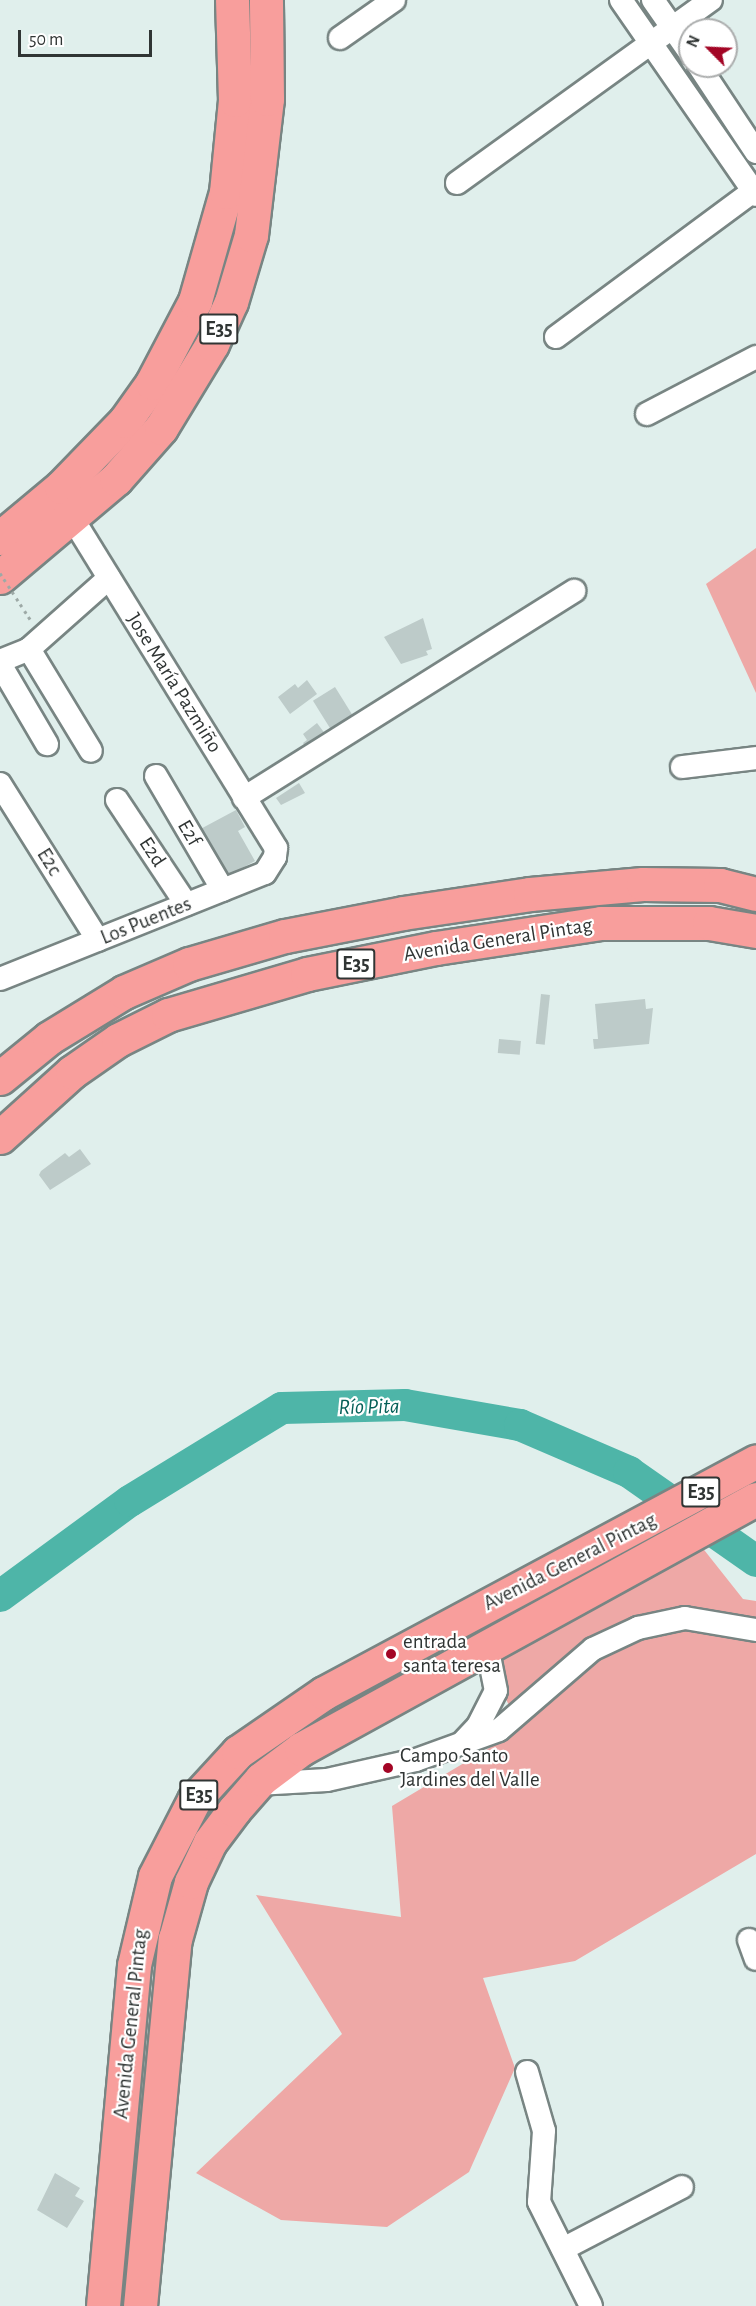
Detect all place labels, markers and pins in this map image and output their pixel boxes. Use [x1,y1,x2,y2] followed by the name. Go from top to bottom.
[403,1629,501,1679] place label: entrada santa teresa
[384,1647,398,1661] marker: entrada santa teresa
[400,1743,540,1793] place label: Campo Santo Jardines del Valle
[381,1761,395,1775] marker: Campo Santo Jardines del Valle

